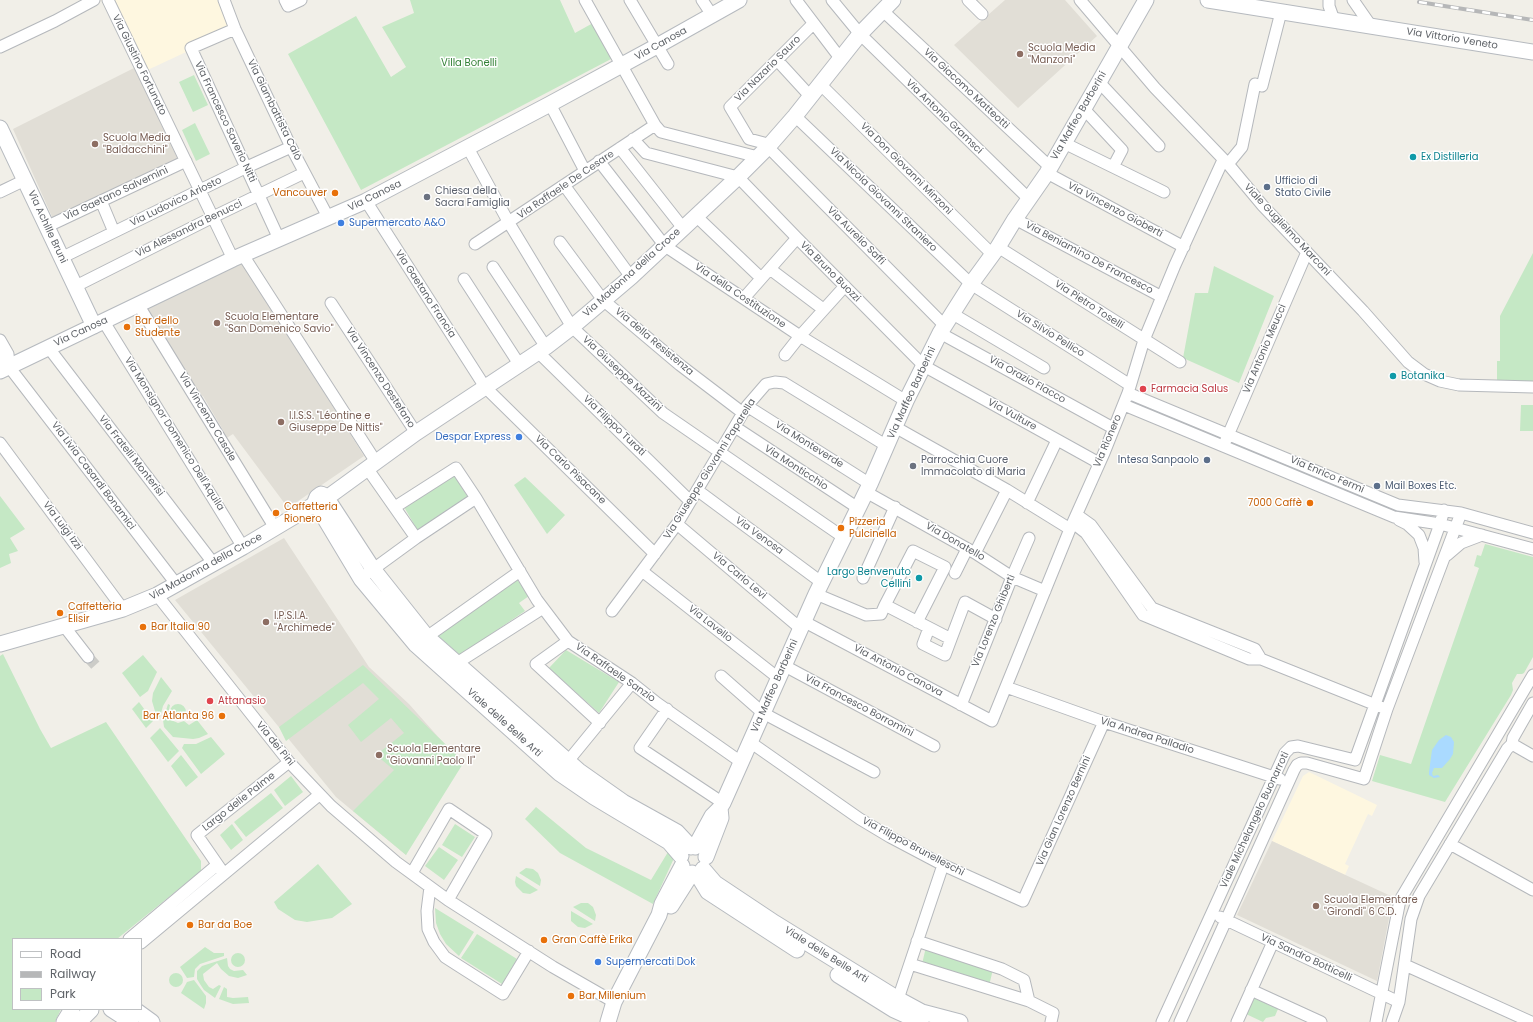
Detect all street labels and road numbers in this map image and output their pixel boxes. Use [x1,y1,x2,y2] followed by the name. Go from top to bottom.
[109,13,169,117] street label: Via Giustino Fortunato
[633,25,689,63] street label: Via Canosa
[1405,26,1499,52] street label: Via Vittorio Veneto
[733,34,803,104] street label: Via Nazario Sauro
[921,46,1011,132] street label: Via Giacomo Matteotti
[244,58,304,162] street label: Via Giambattista Calò
[192,60,258,184] street label: Via Francesco Saverio Nitti
[1049,69,1109,163] street label: Via Maffeo Barberini
[903,77,985,157] street label: Via Antonio Gramsci
[857,120,955,218] street label: Via Don Giovanni Minzoni
[827,145,939,255] street label: Via Nicola Giovanni Straniero
[515,148,617,222] street label: Via Raffaele De Cesare
[62,165,170,223] street label: Via Gaetano Salvemini
[128,175,224,229] street label: Via Ludovico Ariosto
[346,178,404,214] street label: Via Canosa
[1065,180,1165,240] street label: Via Vincenzo Gioberti
[1241,181,1333,279] street label: Viale Guglielmo Marconi
[25,189,69,265] street label: Via Achille Bruni
[134,198,244,260] street label: Via Alessandra Benucci
[824,204,888,268] street label: Via Aurelio Saffi
[1023,219,1155,297] street label: Via Beniamino De Francesco
[581,226,683,320] street label: Via Madonna della Croce
[797,239,863,305] street label: Via Bruno Buozzi
[392,248,458,340] street label: Via Gaetano Francia
[692,261,788,331] street label: Via della Costituzione
[1052,278,1126,332] street label: Via Pietro Toselli
[1241,303,1289,395] street label: Via Antonio Meucci
[612,306,696,378] street label: Via della Resistenza
[1014,308,1086,360] street label: Via Silvio Pellico
[52,314,110,350] street label: Via Canosa
[343,325,417,431] street label: Via Vincenzo Destefano
[580,334,664,414] street label: Via Giuseppe Mazzini
[885,345,939,441] street label: Via Maffeo Barberini
[987,354,1067,406] street label: Via Orazio Flacco
[121,355,227,513] street label: Via Monsignor Domenico Dell'Aquila
[176,370,238,464] street label: Via Vincenzo Casale
[580,393,648,459] street label: Via Filippo Turati
[662,396,758,542] street label: Via Giuseppe Giovanni Paparella
[985,397,1039,433] street label: Via Vulture
[96,413,166,499] street label: Via Fratelli Monterisi
[1091,413,1125,469] street label: Via Rionero
[773,419,845,471] street label: Via Monteverde
[48,420,138,532] street label: Via Livia Casardi Bonamici
[532,433,608,507] street label: Via Carlo Pisacane
[762,443,830,493] street label: Via Monticchio
[1288,454,1366,496] street label: Via Enrico Fermi
[40,499,84,553] street label: Via Luigi Izzi
[733,515,785,557] street label: Via Venosa
[923,520,987,564] street label: Via Donatello
[148,531,264,603] street label: Via Madonna della Croce
[709,550,769,602] street label: Via Carlo Levi
[970,573,1018,669] street label: Via Lorenzo Ghiberti
[685,603,735,645] street label: Via Lavello
[749,638,801,734] street label: Via Maffeo Barberini
[573,641,657,705] street label: Via Raffaele Sanzio
[851,642,945,700] street label: Via Antonio Canova
[803,672,915,740] street label: Via Francesco Borromini
[464,686,544,760] street label: Viale delle Belle Arti
[1099,715,1195,757] street label: Via Andrea Palladio
[253,719,297,769] street label: Via dei Pini
[1218,750,1292,890] street label: Viale Michelangelo Buonarroti
[1034,754,1094,868] street label: Via Gian Lorenzo Bernini
[200,770,278,834] street label: Largo delle Palme
[860,815,966,879] street label: Via Filippo Brunelleschi
[782,924,870,986] street label: Viale delle Belle Arti
[1259,932,1353,984] street label: Via Sandro Botticelli

